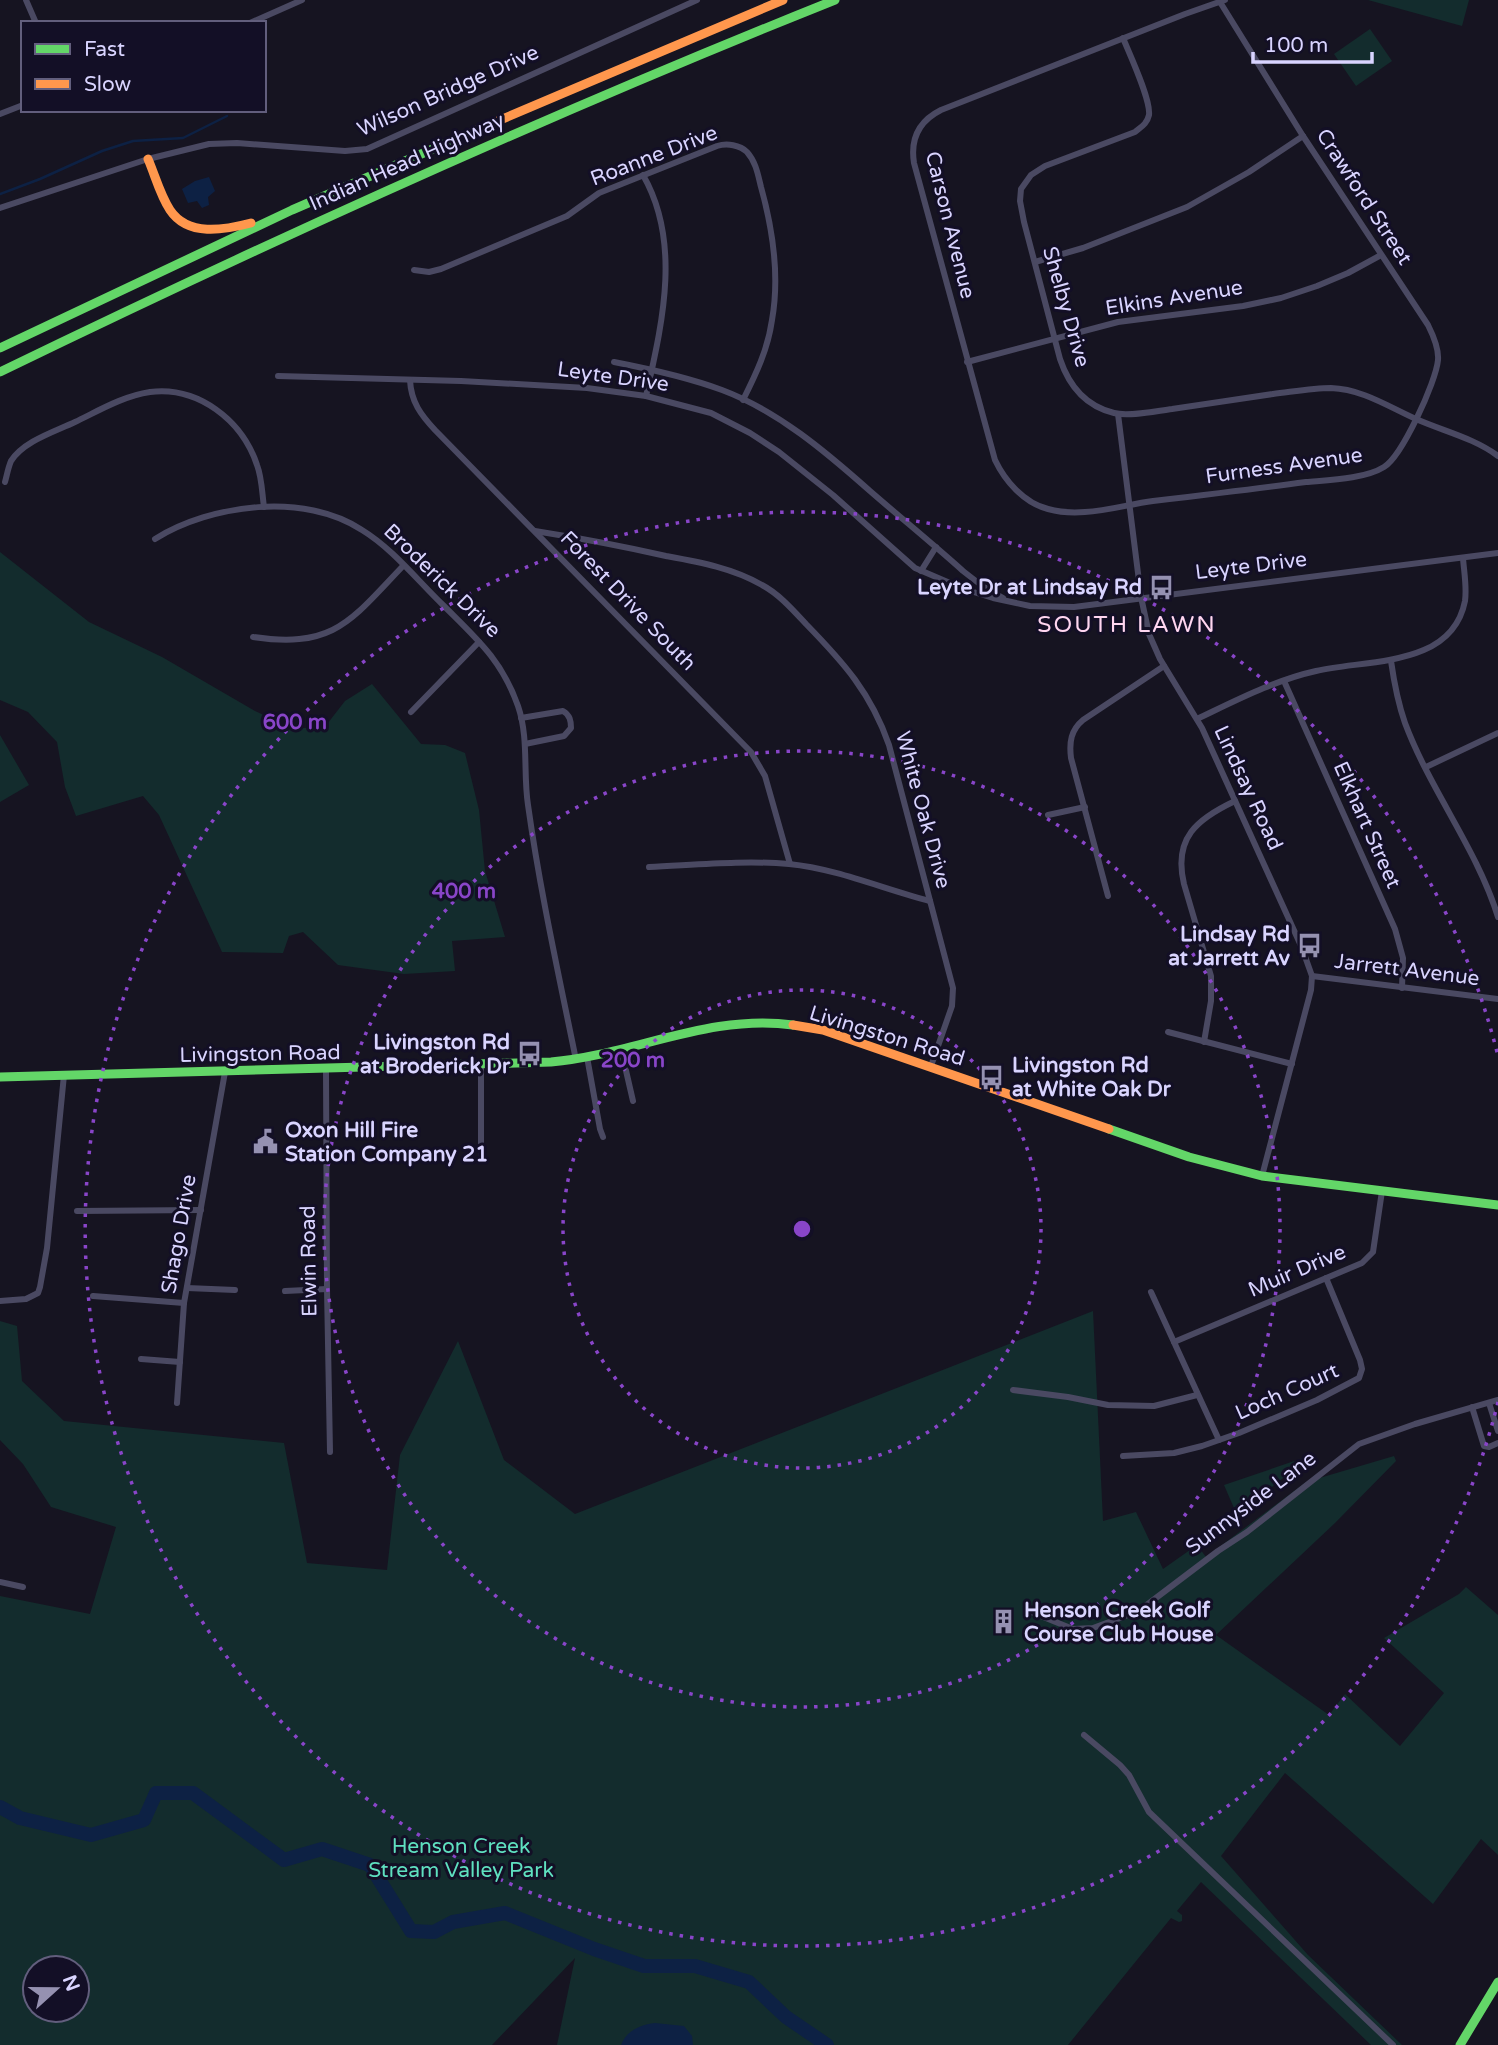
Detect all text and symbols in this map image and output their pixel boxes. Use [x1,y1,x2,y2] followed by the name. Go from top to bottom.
[21,21,266,112] legend
[1253,21,1372,65] scale bar
[1264,33,1328,58] text: 100 m
[84,37,125,62] text: Fast
[353,40,543,142] street label: Wilson Bridge Drive
[84,72,132,97] text: Slow
[305,108,509,216] street label: Indian Head Highway
[587,120,721,192] street label: Roanne Drive
[1311,124,1417,270] street label: Crawford Street
[920,149,980,301] street label: Carson Avenue
[1037,244,1095,370] street label: Shelby Drive
[1104,275,1245,321] street label: Elkins Avenue
[556,357,671,397] street label: Leyte Drive
[1204,443,1364,489] street label: Furness Avenue
[378,519,506,643] street label: Broderick Drive
[555,526,701,676] street label: Forest Drive South
[1194,547,1308,585] street label: Leyte Drive
[1148,573,1176,601] bus stop icon: Leyte Dr at Lindsay Rd
[917,575,1142,600] place label: Leyte Dr at Lindsay Rd
[1037,611,1217,639] district label: SOUTH LAWN
[263,710,327,735] text: 600 m
[1208,722,1288,854] street label: Lindsay Road
[890,729,956,891] street label: White Oak Drive
[1328,758,1406,892] street label: Elkhart Street
[432,879,496,904] text: 400 m
[1168,922,1290,971] place label: Lindsay Rd at Jarrett Av
[1296,932,1324,960] bus stop icon: Lindsay Rd at Jarrett Av
[1333,949,1481,991] street label: Jarrett Avenue
[806,1000,968,1072] street label: Livingston Road
[360,1030,511,1079] place label: Livingston Rd at Broderick Dr
[179,1040,341,1068] street label: Livingston Road
[516,1040,544,1068] bus stop icon: Livingston Rd at Broderick Dr
[601,1048,665,1073] text: 200 m
[1012,1053,1172,1102] place label: Livingston Rd at White Oak Dr
[978,1063,1006,1091] bus stop icon: Livingston Rd at White Oak Dr
[285,1118,488,1167] place label: Oxon Hill Fire Station Company 21
[251,1128,279,1156] public building icon: Oxon Hill Fire Station Company 21
[156,1172,202,1296] street label: Shago Drive
[296,1205,322,1317] street label: Elwin Road
[790,1217,814,1241] centre of rings
[1245,1239,1350,1303] street label: Muir Drive
[1232,1358,1342,1426] street label: Loch Court
[1181,1446,1321,1560] street label: Sunnyside Lane
[1024,1598,1214,1647] place label: Henson Creek Golf Course Club House
[990,1608,1018,1636] building icon: Henson Creek Golf Course Club House
[368,1834,554,1883] park label: Henson Creek Stream Valley Park
[21,1954,91,2024] north arrow
[58,1972,84,1994] text: N

